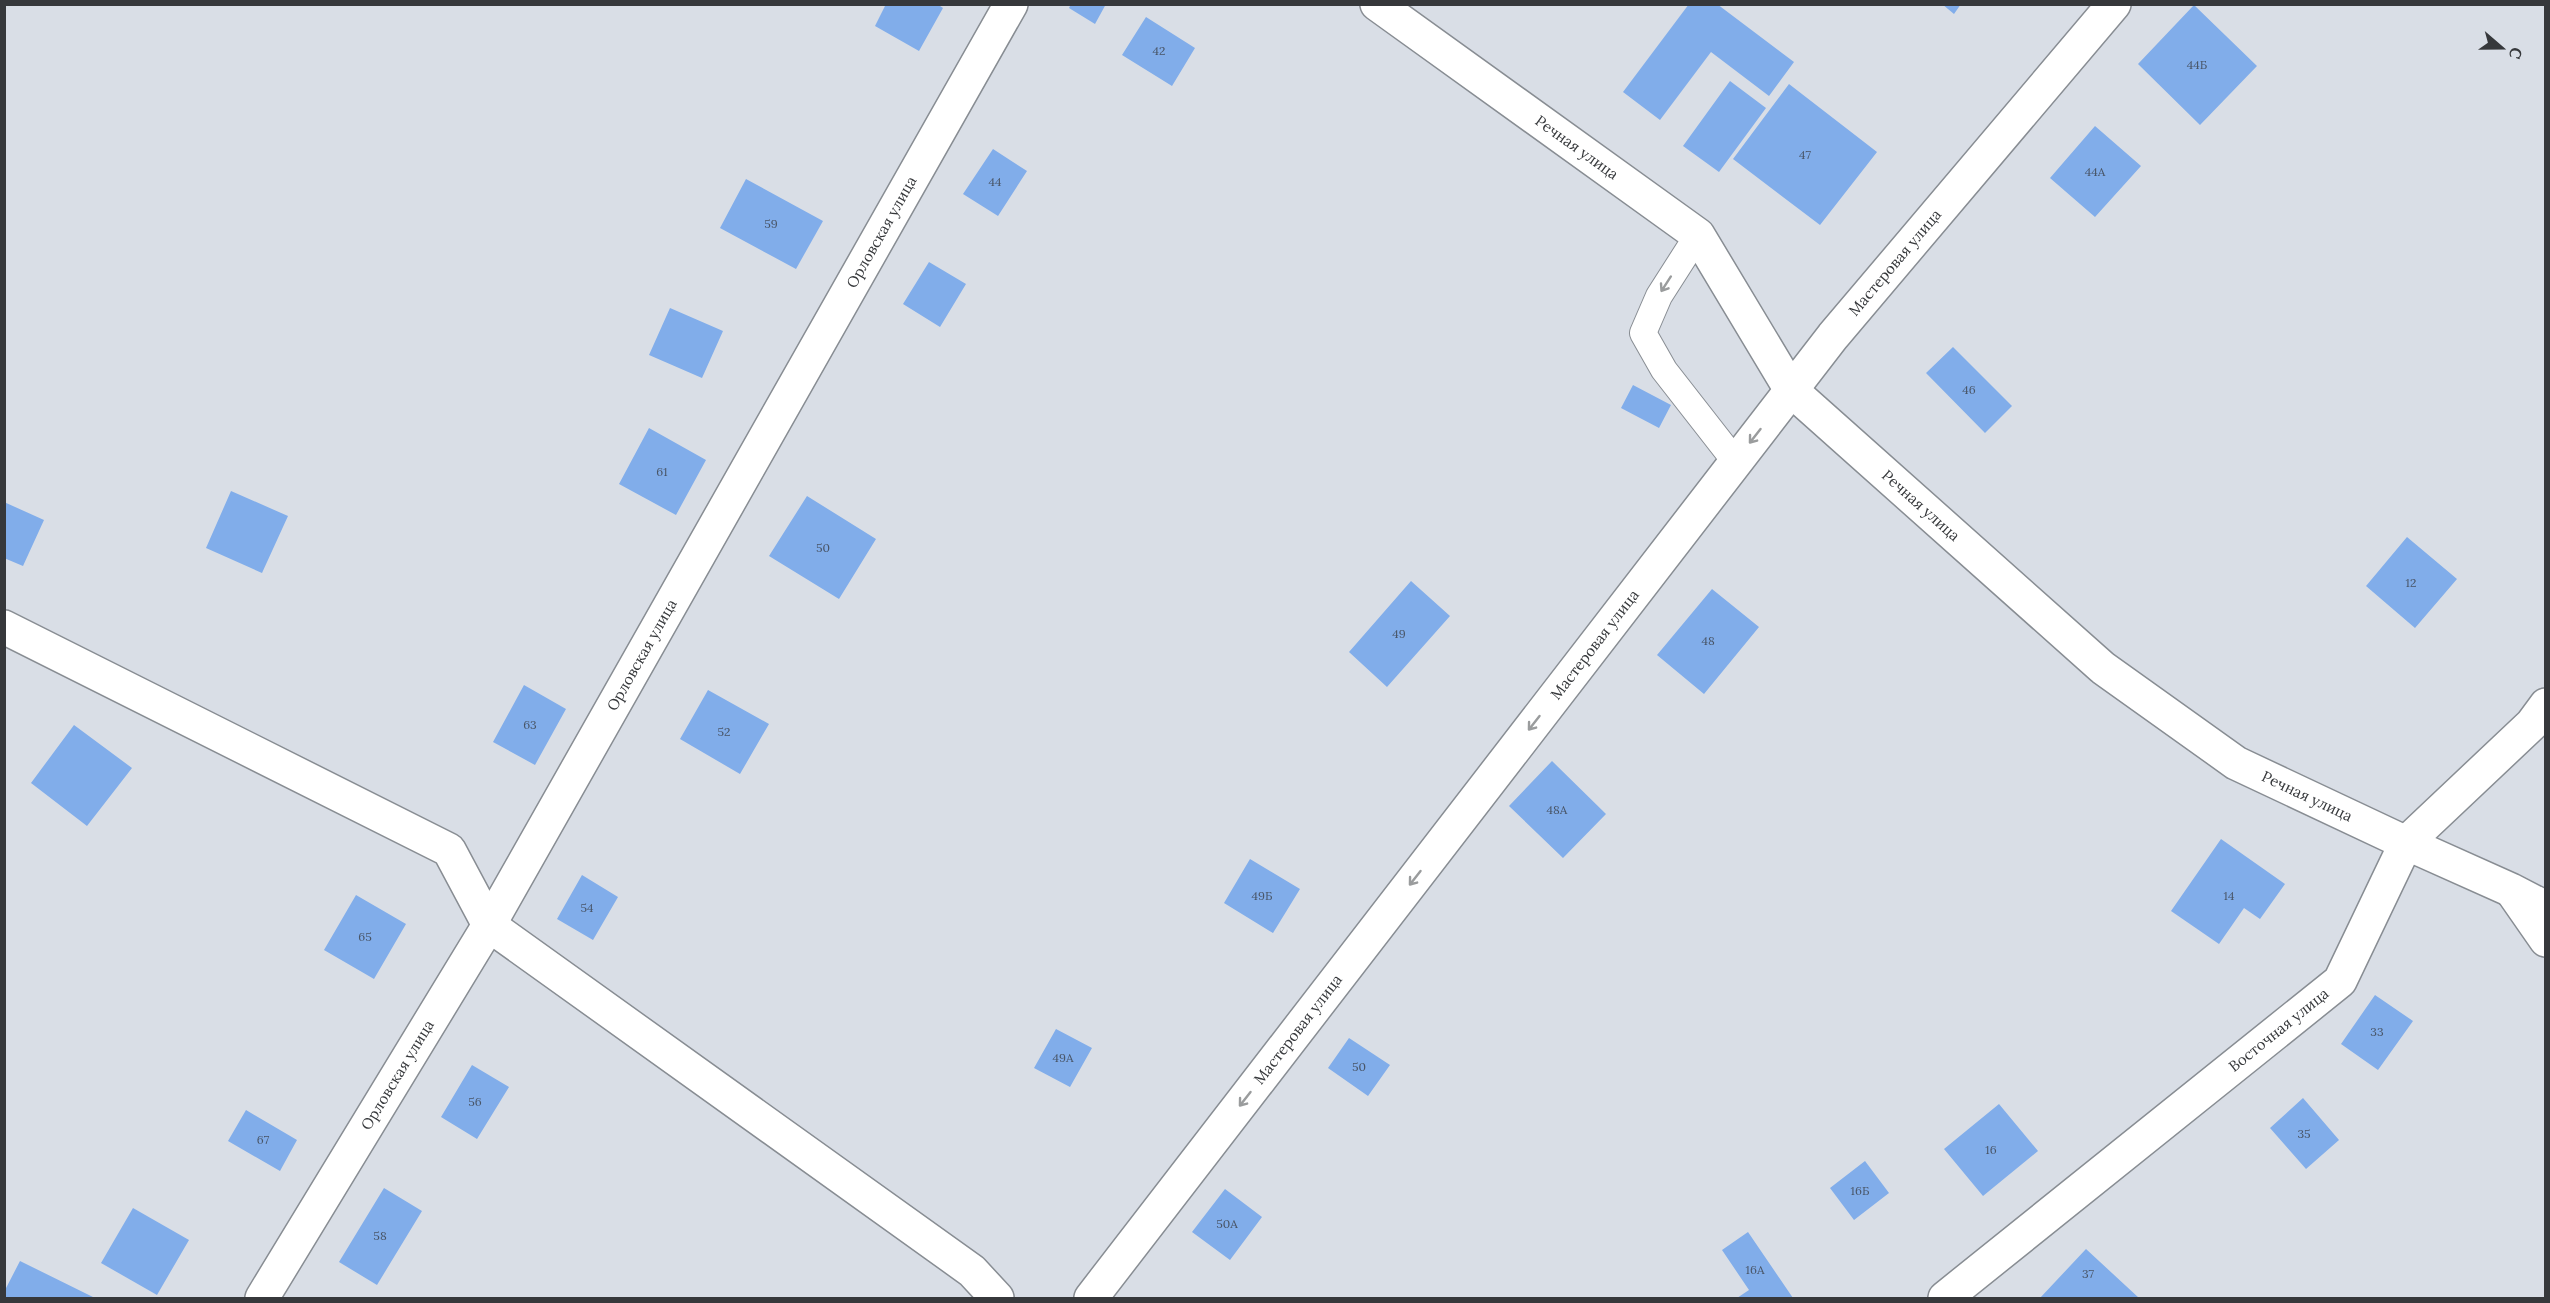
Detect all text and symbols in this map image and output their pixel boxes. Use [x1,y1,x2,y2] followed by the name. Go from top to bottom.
[2472,18,2532,78] north arrow
[1153,43,1165,58] house number: 42
[2505,45,2527,62] text: С
[2187,57,2207,72] house number: 44Б
[1532,111,1622,184] street label: Речная улица
[1799,147,1811,162] house number: 47
[2085,164,2106,179] house number: 44А
[842,172,921,291] street label: Орловская улица
[988,174,1002,189] house number: 44
[1844,205,1945,320] street label: Мастеровая улица
[764,216,778,231] house number: 59
[1660,275,1672,292] one-way arrow
[1962,382,1976,397] house number: 46
[1748,427,1761,443] one-way arrow
[656,464,668,479] house number: 61
[1878,466,1964,545] street label: Речная улица
[816,540,830,555] house number: 50
[2406,575,2416,590] house number: 12
[1546,585,1643,703] street label: Мастеровая улица
[602,595,681,714] street label: Орловская улица
[1392,626,1406,641] house number: 49
[1701,633,1715,648] house number: 48
[1527,715,1540,731] one-way arrow
[523,717,537,732] house number: 63
[718,724,730,739] house number: 52
[2259,766,2356,826] street label: Речная улица
[1547,802,1568,817] house number: 48А
[1408,870,1421,886] one-way arrow
[1252,888,1272,903] house number: 49Б
[2224,888,2235,903] house number: 14
[580,900,594,915] house number: 54
[358,929,372,944] house number: 65
[1249,970,1346,1088] street label: Мастеровая улица
[2225,984,2333,1076] street label: Восточная улица
[357,1016,438,1133] street label: Орловская улица
[2370,1024,2384,1039] house number: 33
[1053,1050,1074,1065] house number: 49А
[1352,1059,1366,1074] house number: 50
[1238,1091,1251,1107] one-way arrow
[468,1094,482,1109] house number: 56
[2297,1126,2311,1141] house number: 35
[257,1132,270,1147] house number: 67
[1985,1142,1997,1157] house number: 16
[1851,1183,1869,1198] house number: 16Б
[1216,1216,1238,1231] house number: 50А
[373,1228,387,1243] house number: 58
[1746,1262,1765,1277] house number: 16А
[2082,1266,2094,1281] house number: 37

